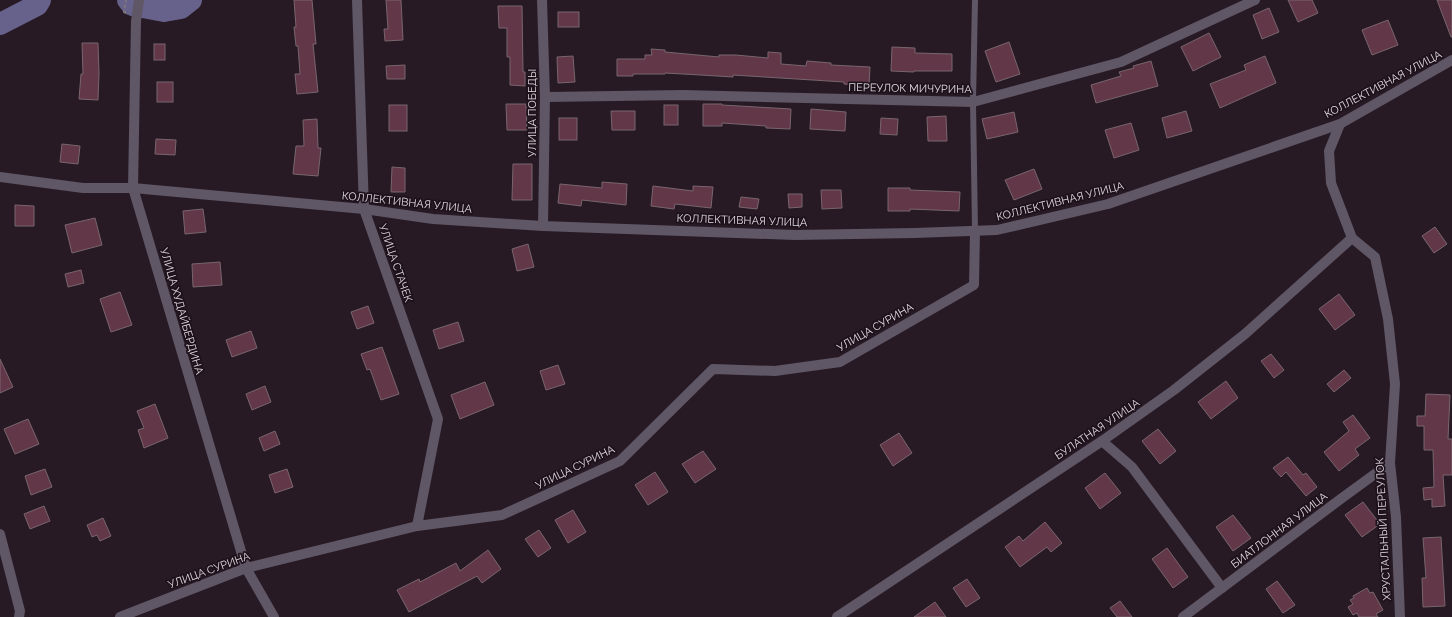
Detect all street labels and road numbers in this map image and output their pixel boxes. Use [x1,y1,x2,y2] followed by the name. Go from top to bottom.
[1322,48,1445,121] street label: КОЛЛЕКТИВНАЯ УЛИЦА
[526,69,539,157] street label: УЛИЦА ПОБЕДЫ
[848,81,972,96] street label: ПЕРЕУЛОК МИЧУРИНА
[995,179,1126,224] street label: КОЛЛЕКТИВНАЯ УЛИЦА
[341,189,473,216] street label: КОЛЛЕКТИВНАЯ УЛИЦА
[676,212,808,229] street label: КОЛЛЕКТИВНАЯ УЛИЦА
[376,222,415,304] street label: УЛИЦА СТАЧЕК
[157,246,206,376] street label: УЛИЦА ХУДАЙБЕРДИНА
[835,300,916,355] street label: УЛИЦА СУРИНА
[1052,396,1143,463] street label: БУЛАТНАЯ УЛИЦА
[534,442,617,492] street label: УЛИЦА СУРИНА
[1373,457,1394,601] street label: ХРУСТАЛЬНЫЙ ПЕРЕУЛОК
[1229,490,1331,571] street label: БИАТЛОННАЯ УЛИЦА
[166,549,252,591] street label: УЛИЦА СУРИНА

